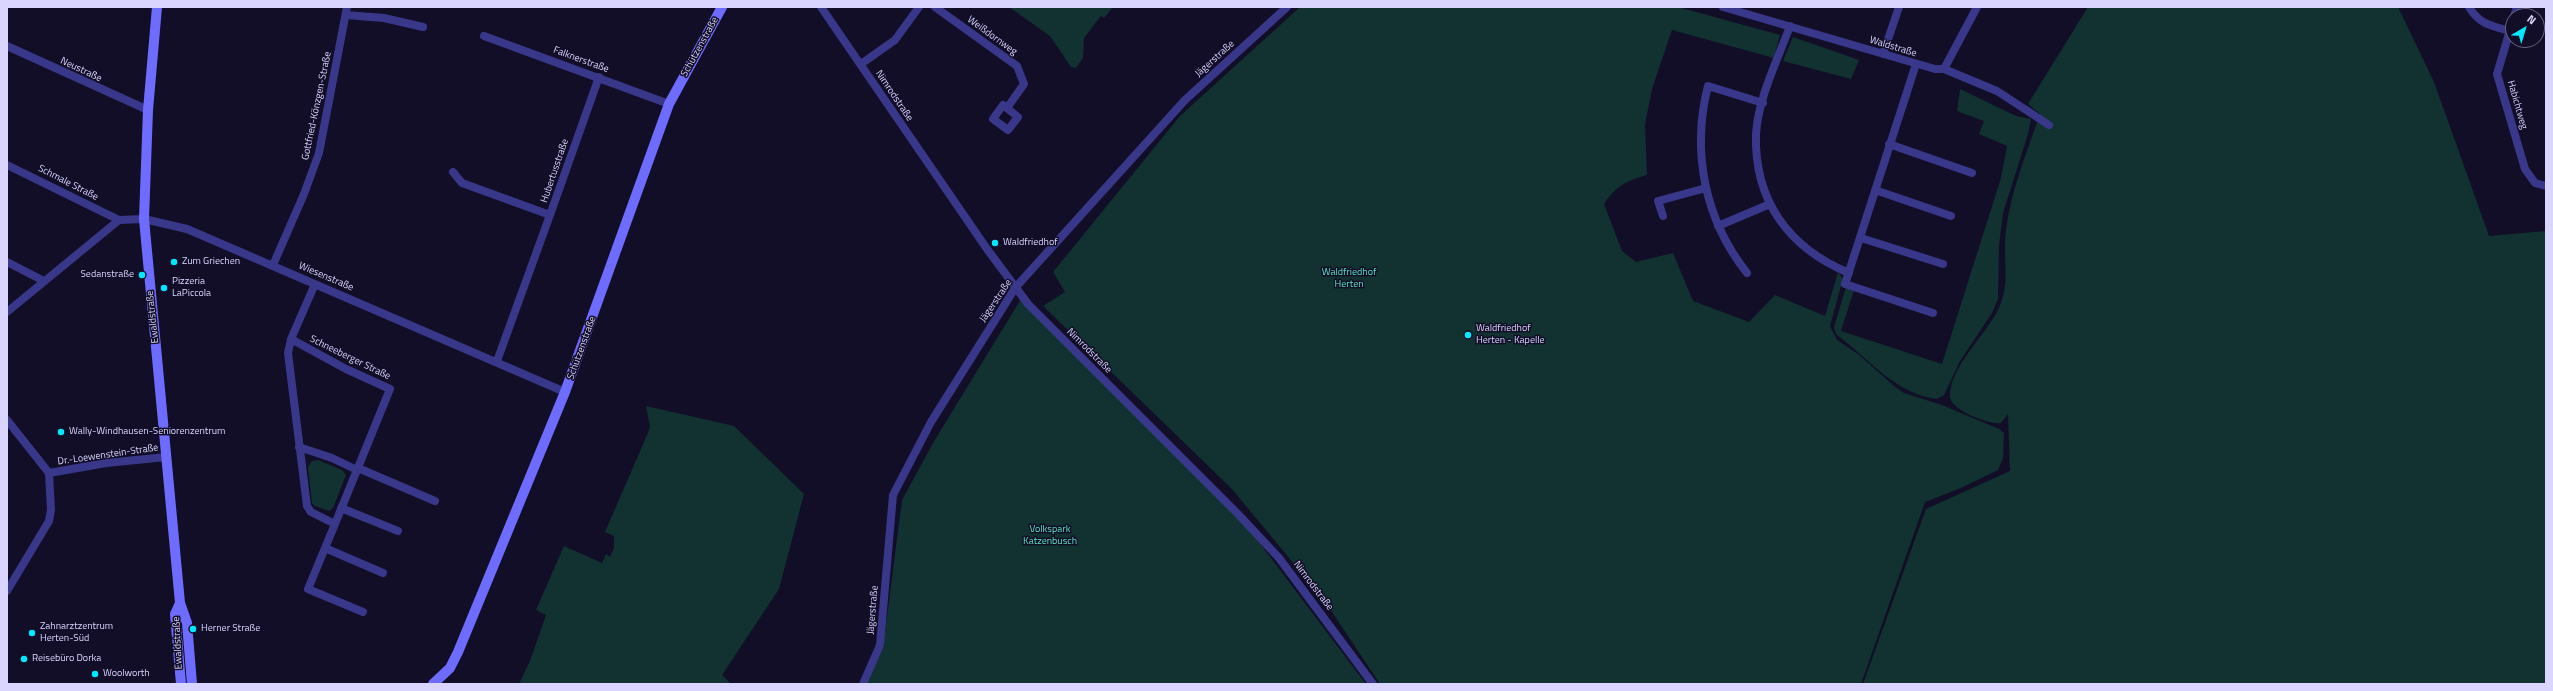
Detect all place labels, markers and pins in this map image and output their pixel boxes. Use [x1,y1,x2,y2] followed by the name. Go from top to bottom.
[1003,237,1058,249] place label: Waldfriedhof
[990,238,1000,248] marker: Waldfriedhof
[182,256,240,268] place label: Zum Griechen
[169,257,179,267] marker: Zum Griechen
[80,269,134,281] place label: Sedanstraße
[137,270,147,280] marker: Sedanstraße
[172,276,211,300] place label: Pizzeria LaPiccola
[159,283,169,293] marker: Pizzeria LaPiccola
[1476,323,1545,346] place label: Waldfriedhof Herten - Kapelle
[1463,330,1473,340] marker: Waldfriedhof Herten - Kapelle
[69,426,225,438] place label: Wally-Windhausen-Seniorenzentrum
[56,427,66,437] marker: Wally-Windhausen-Seniorenzentrum
[40,621,113,644] place label: Zahnarztzentrum Herten-Süd
[201,623,260,635] place label: Herner Straße
[188,624,198,634] marker: Herner Straße
[27,628,37,638] marker: Zahnarztzentrum Herten-Süd
[32,653,101,665] place label: Reisebüro Dorka
[19,654,29,664] marker: Reisebüro Dorka
[103,668,150,680] place label: Woolworth
[90,669,100,679] marker: Woolworth

